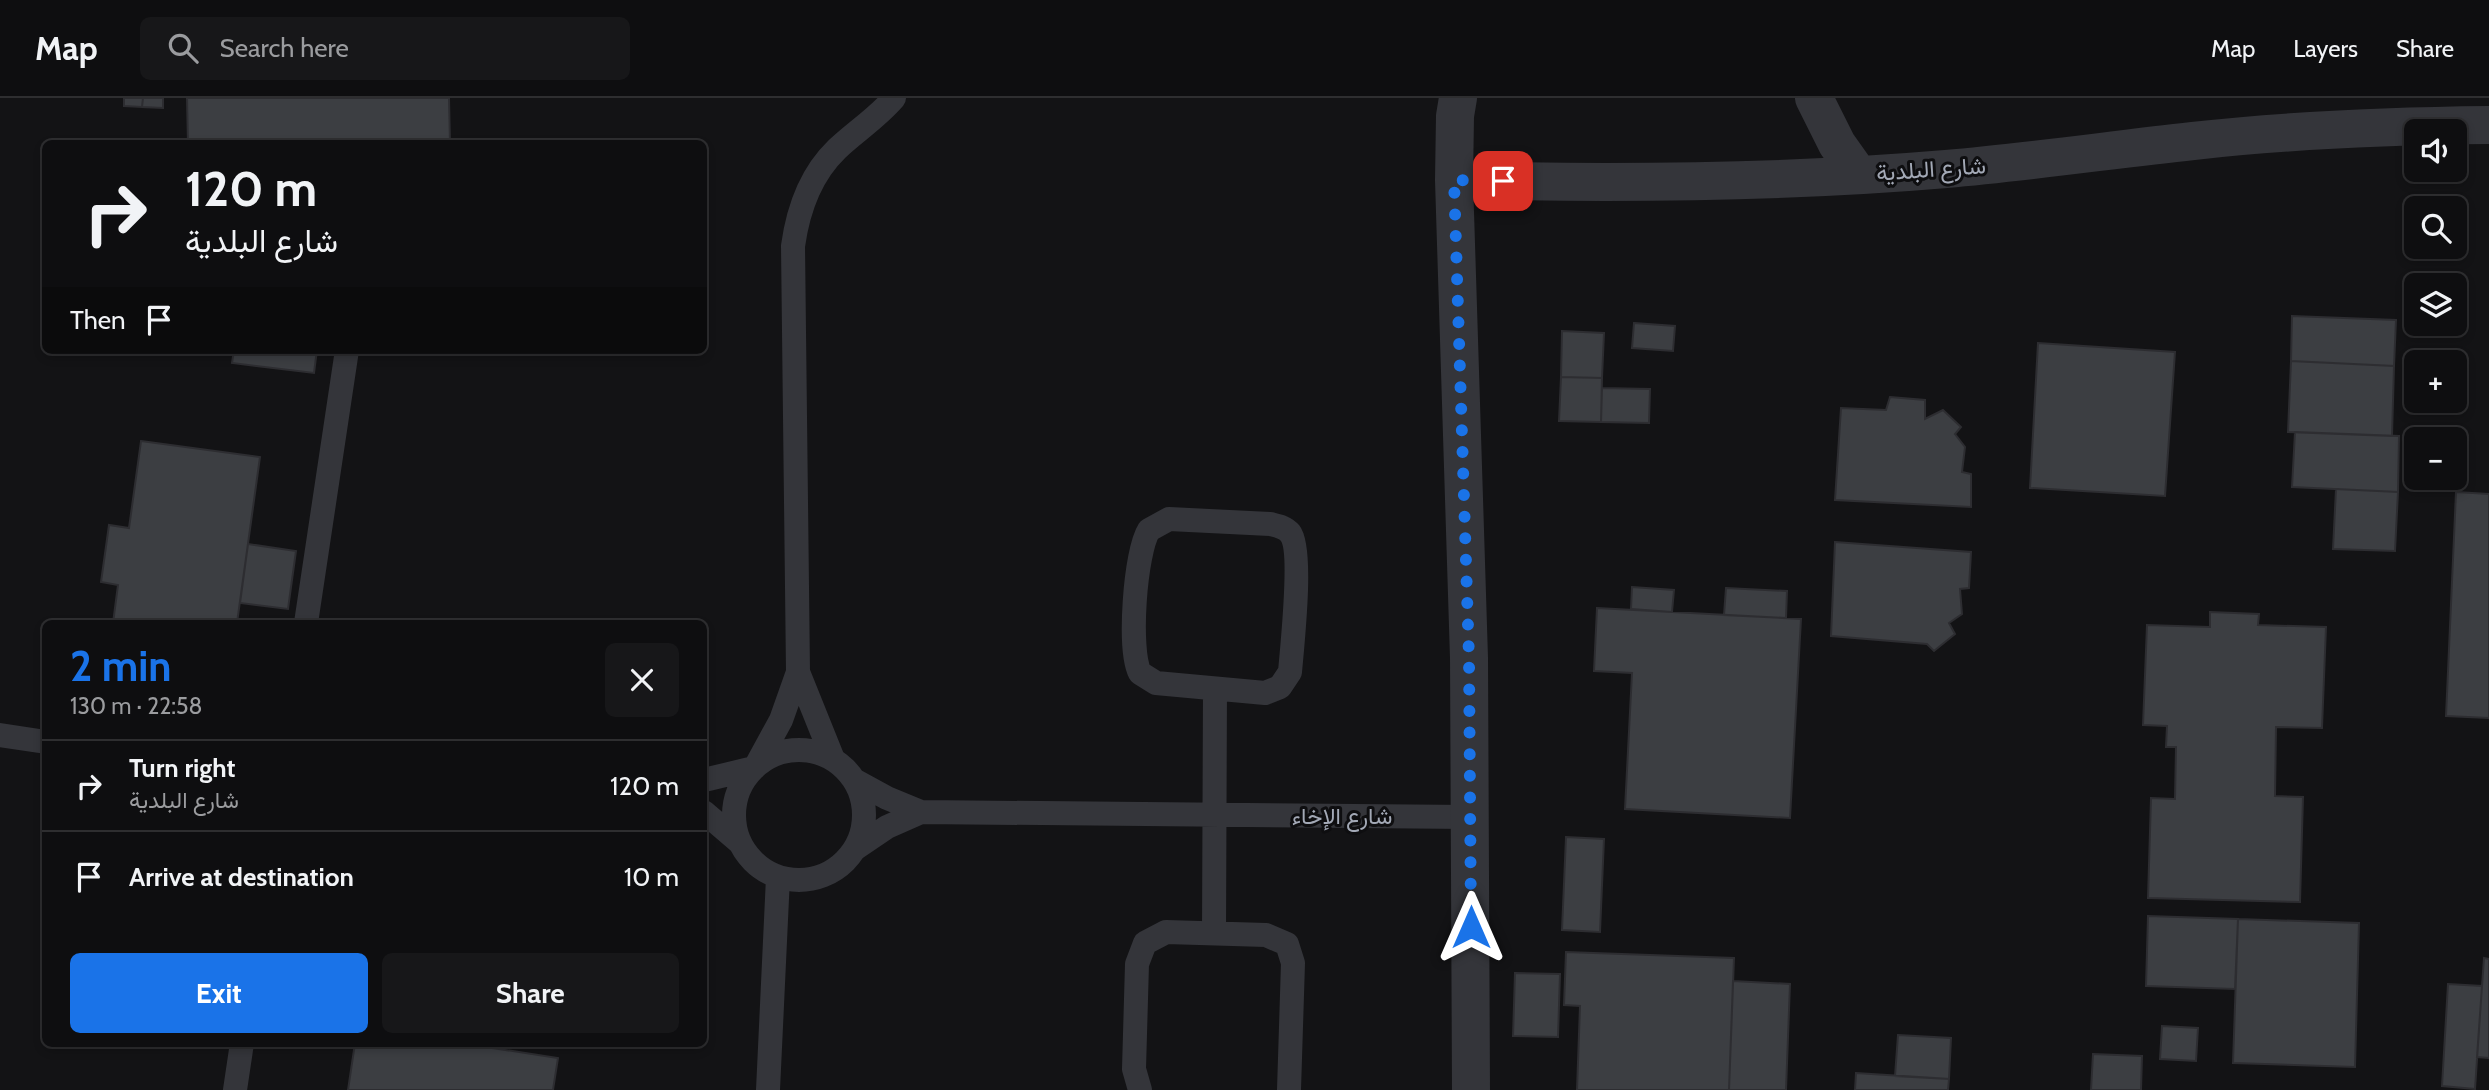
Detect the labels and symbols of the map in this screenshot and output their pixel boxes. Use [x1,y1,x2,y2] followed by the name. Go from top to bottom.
[1473,151,1533,211] pin
[1875,151,1987,189] street label: شارع البلدية
[1292,802,1392,832] street label: شارع الإخاء
[1434,890,1508,964] position arrow

